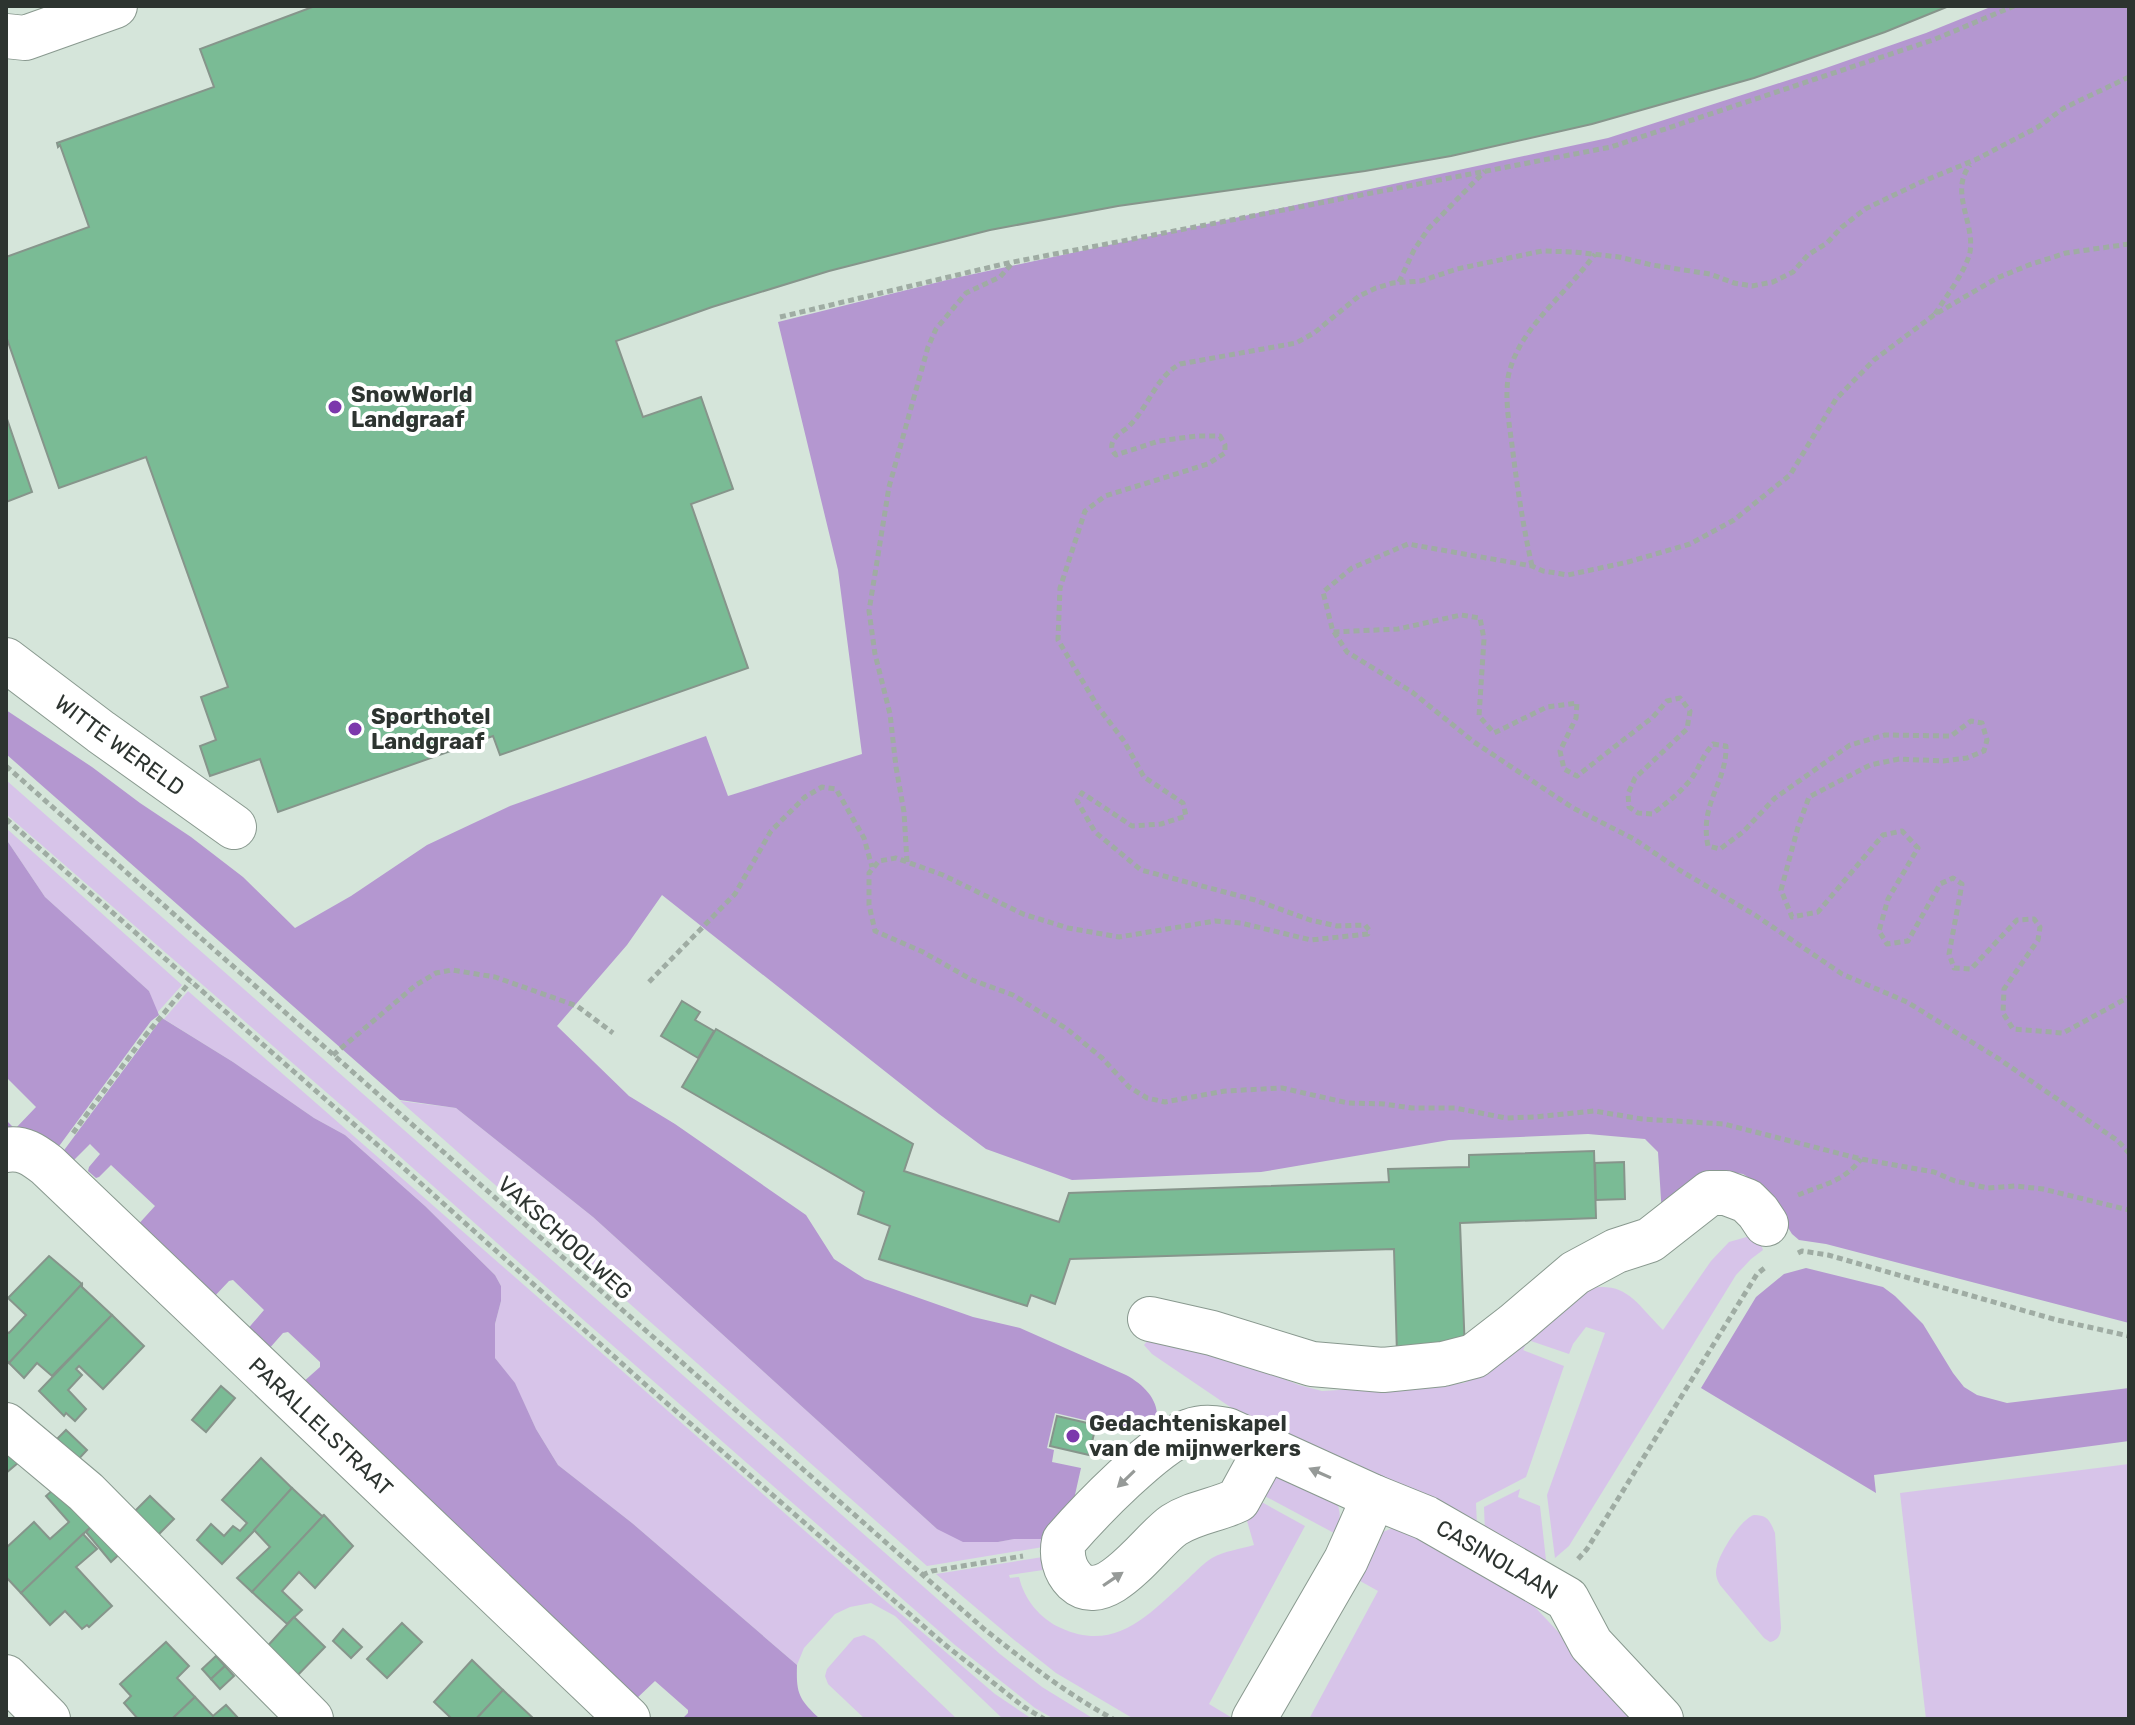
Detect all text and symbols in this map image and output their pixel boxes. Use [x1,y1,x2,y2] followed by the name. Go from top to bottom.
[351,381,473,433] place label: SnowWorld Landgraaf
[326,398,344,416] marker: SnowWorld Landgraaf
[50,689,190,801] street label: WITTE WERELD
[371,703,491,755] place label: Sporthotel Landgraaf
[346,720,364,738] marker: Sporthotel Landgraaf
[492,1170,638,1306] street label: VAKSCHOOLWEG
[243,1351,399,1502] street label: PARALLELSTRAAT
[1089,1410,1301,1462] place label: Gedachteniskapel van de mijnwerkers
[1064,1427,1082,1445] marker: Gedachteniskapel van de mijnwerkers
[1308,1467,1332,1480] one-way arrow
[1117,1469,1136,1488] one-way arrow
[1432,1513,1563,1605] street label: CASINOLAAN
[1103,1572,1124,1587] one-way arrow

